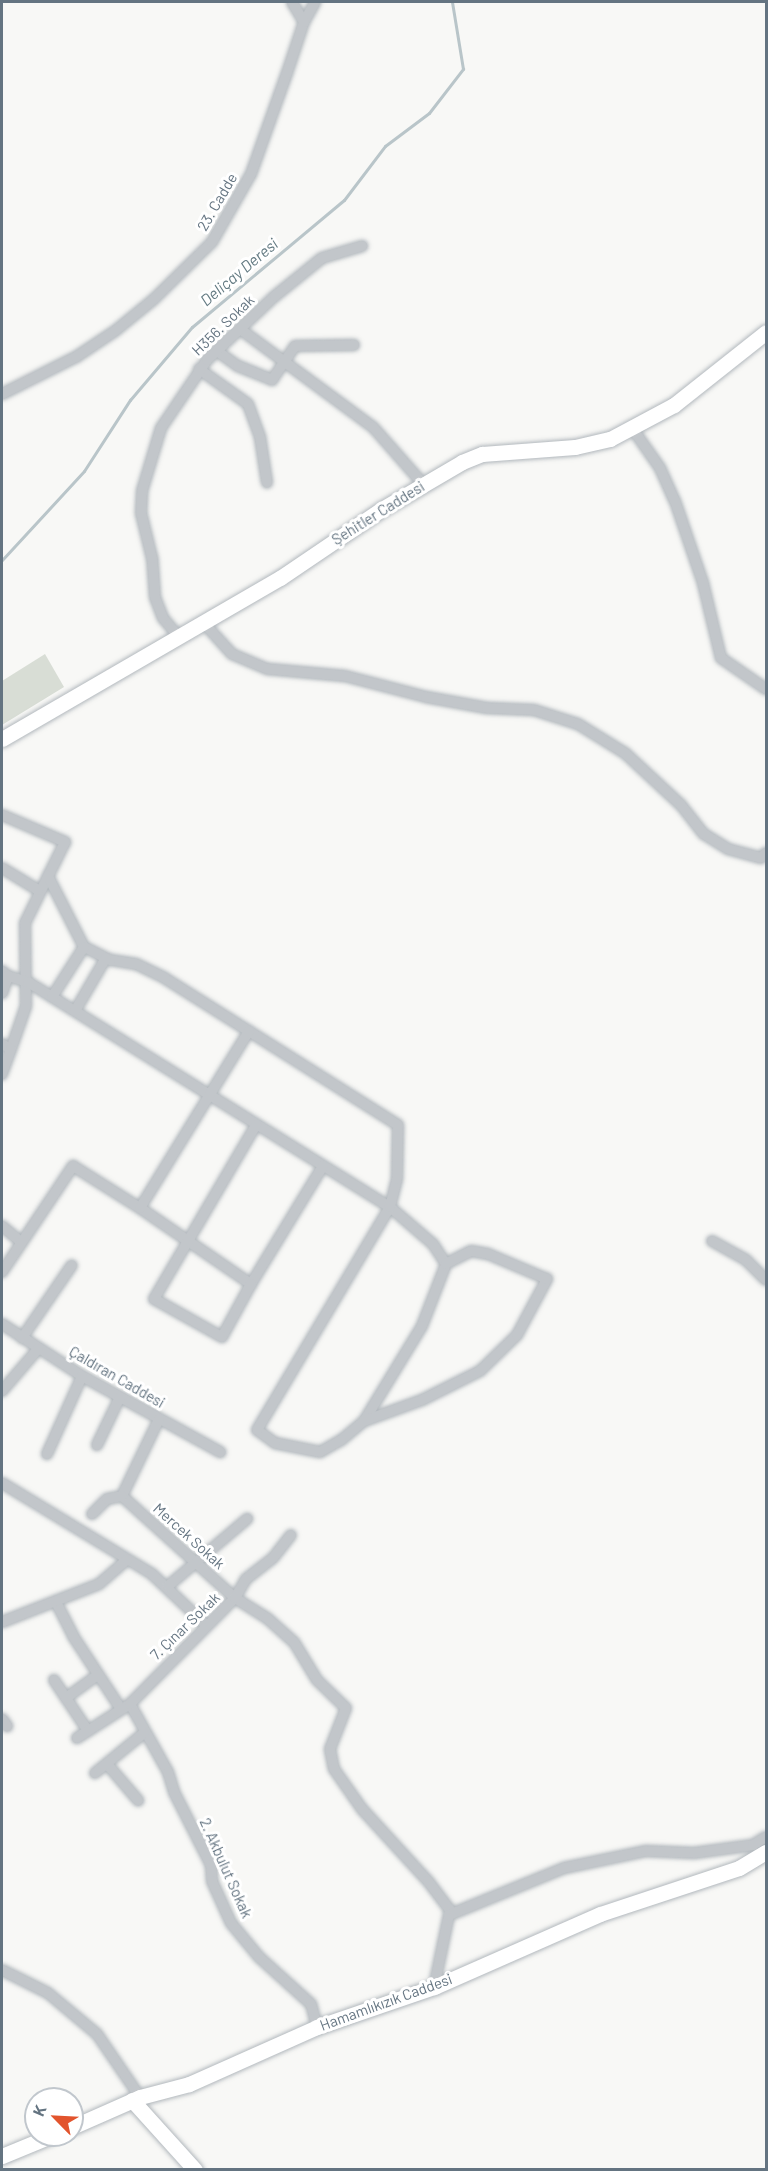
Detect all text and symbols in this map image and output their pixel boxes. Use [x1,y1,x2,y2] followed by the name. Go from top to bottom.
[193,170,241,234] street label: 23. Cadde
[196,234,282,310] water label: Deliçay Deresi
[188,291,258,359] street label: H356. Sokak
[328,477,428,549] street label: Şehitler Caddesi
[66,1342,168,1412] street label: Çaldıran Caddesi
[150,1499,228,1573] street label: Mercek Sokak
[147,1588,223,1664] street label: 7. Çınar Sokak
[196,1815,256,1921] street label: 2. Akbulut Sokak
[317,1970,455,2034] street label: Hamamlıkızık Caddesi
[24,2087,84,2147] north arrow
[28,2102,50,2119] text: K

